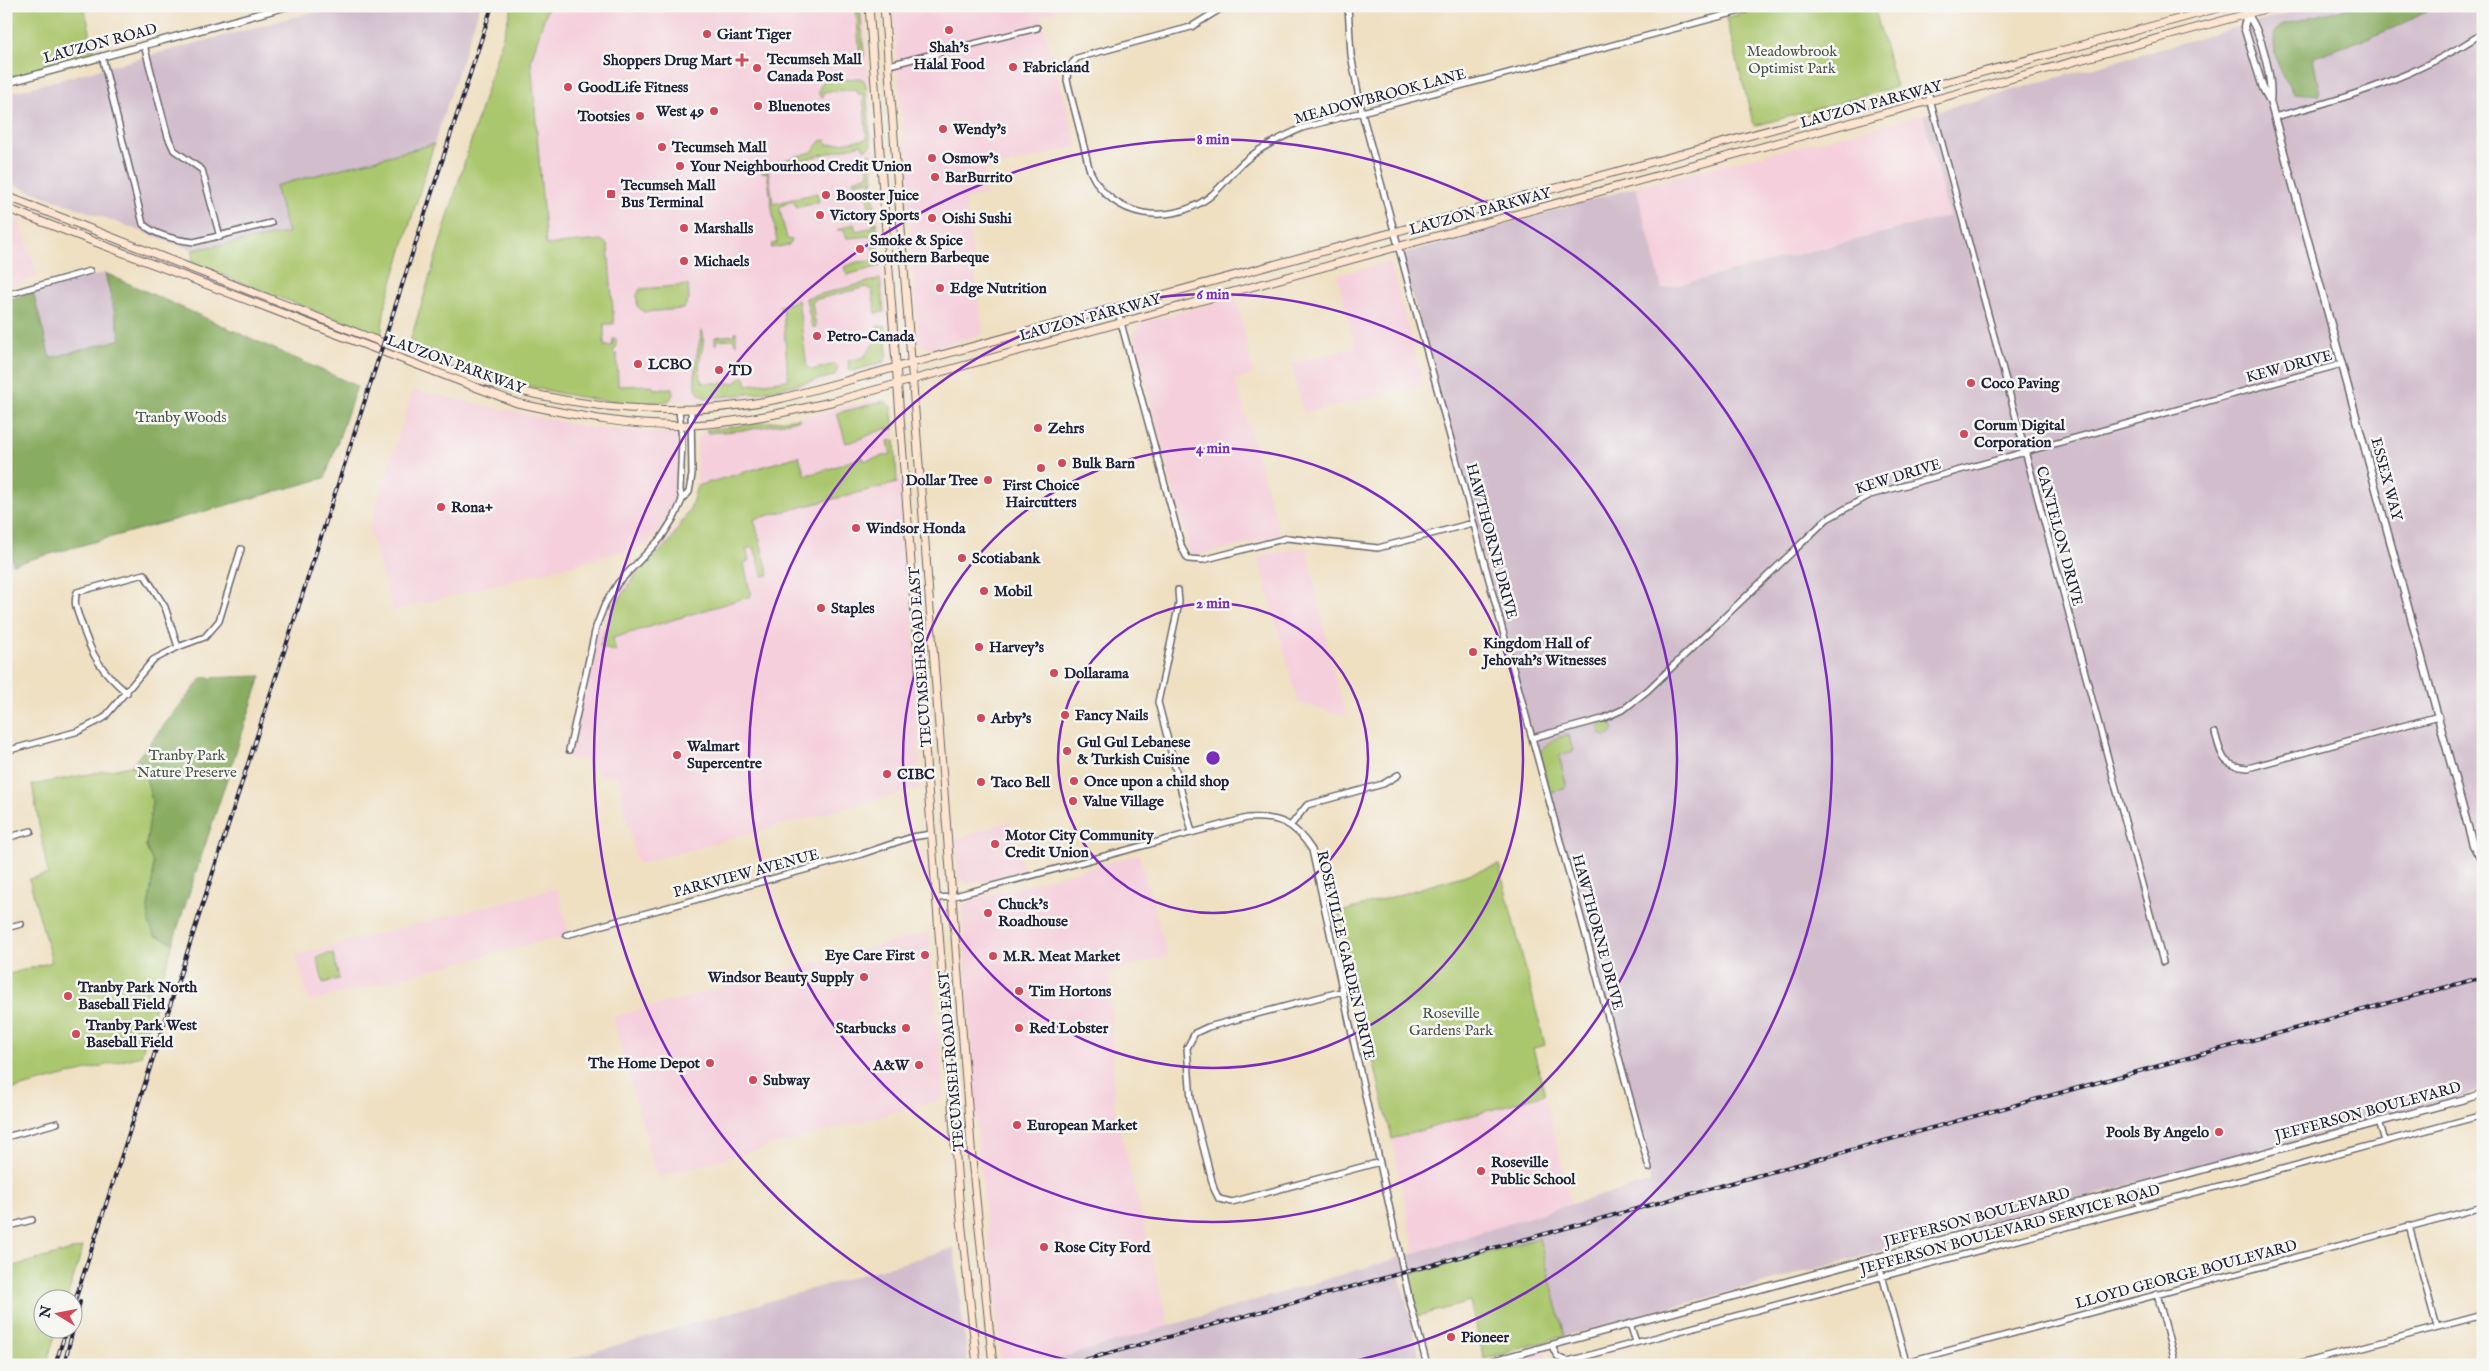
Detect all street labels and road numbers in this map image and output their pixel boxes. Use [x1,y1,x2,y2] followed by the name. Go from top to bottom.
[41,19,159,68] street label: LAUZON ROAD
[1292,64,1468,129] street label: MEADOWBROOK LANE
[1798,76,1945,133] street label: LAUZON PARKWAY
[1407,183,1554,240] street label: LAUZON PARKWAY
[1017,289,1164,346] street label: LAUZON PARKWAY
[384,331,528,399] street label: LAUZON PARKWAY
[2244,346,2334,387] street label: KEW DRIVE
[2366,435,2407,524] street label: ESSEX WAY
[1853,454,1943,499] street label: KEW DRIVE
[1462,461,1521,621] street label: HAWTHORNE DRIVE
[2032,464,2087,608] street label: CANTELON DRIVE
[905,566,936,748] street label: TECUMSEH ROAD EAST
[671,845,821,902] street label: PARKVIEW AVENUE
[1312,849,1379,1062] street label: ROSEVILLE GARDEN DRIVE
[1568,852,1627,1012] street label: HAWTHORNE DRIVE
[934,970,969,1152] street label: TECUMSEH ROAD EAST
[2271,1077,2463,1146] street label: JEFFERSON BOULEVARD
[1856,1180,2162,1279] street label: JEFFERSON BOULEVARD SERVICE ROAD
[1880,1183,2072,1252] street label: JEFFERSON BOULEVARD
[2073,1236,2299,1313] street label: LLOYD GEORGE BOULEVARD

